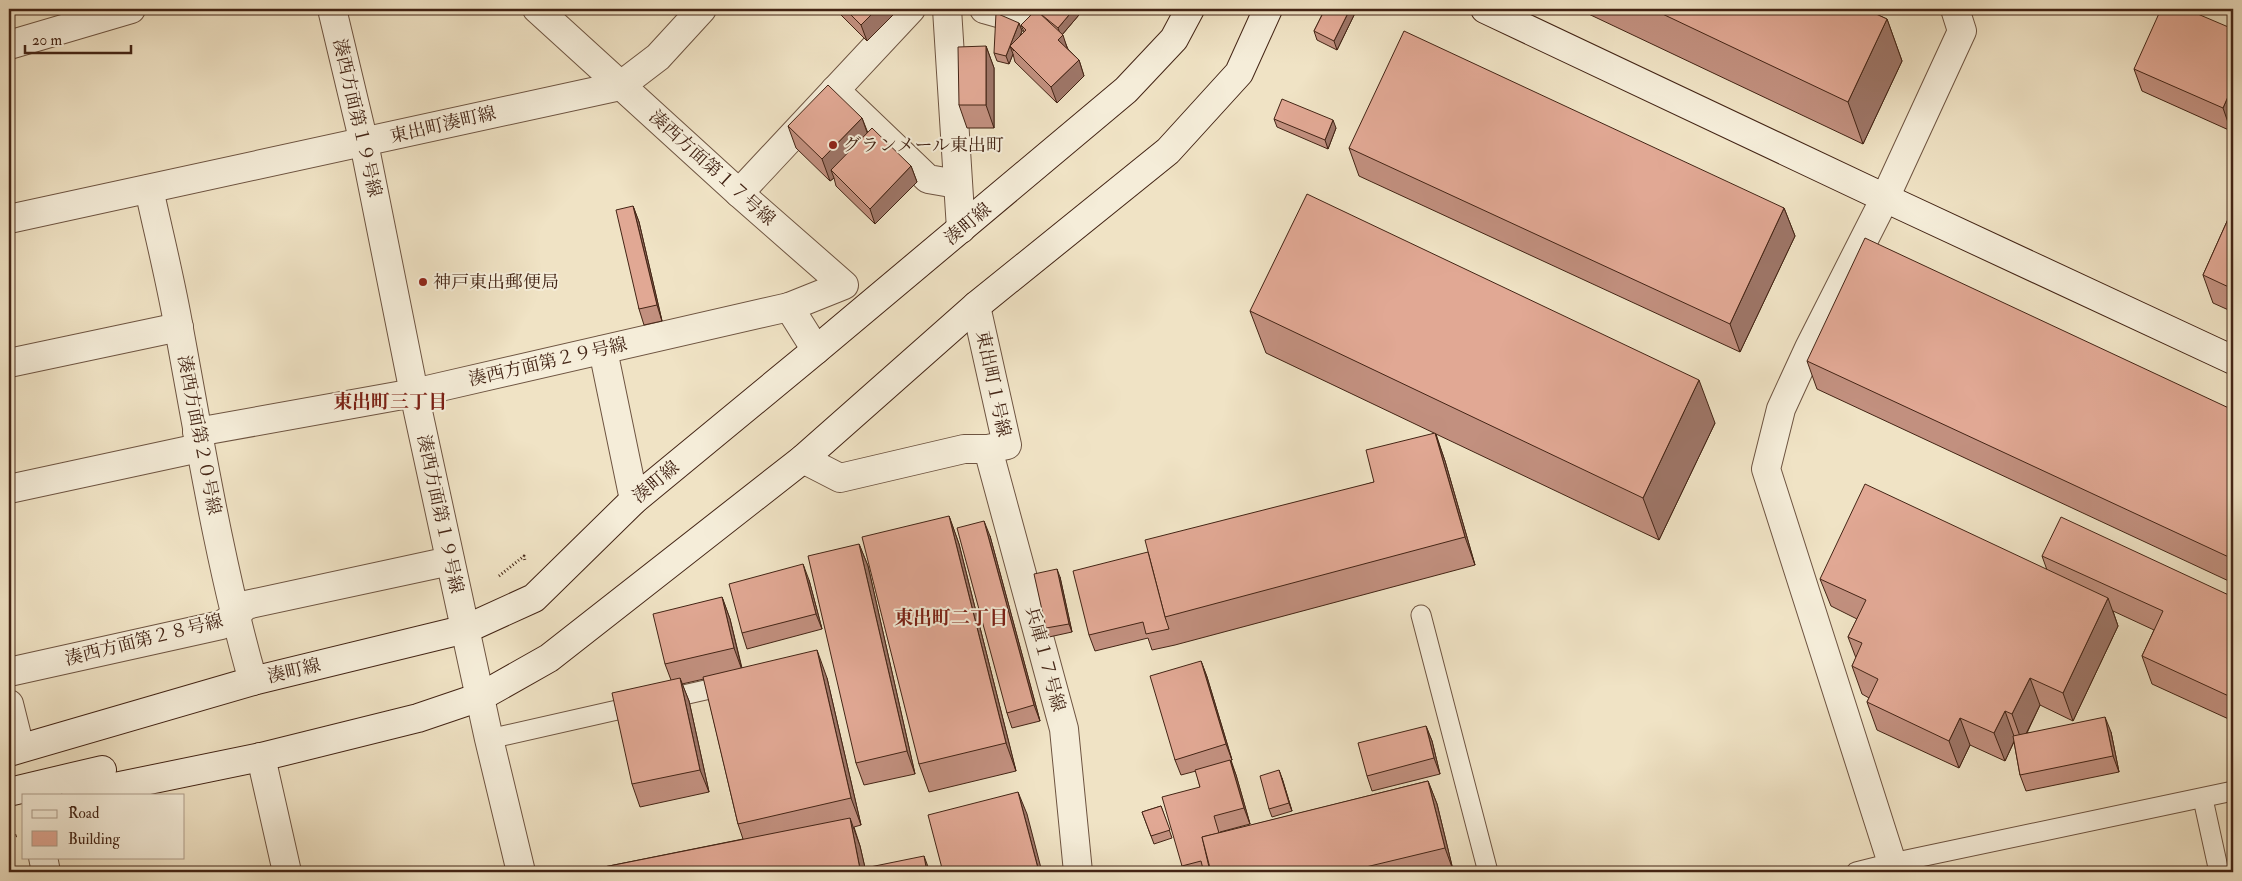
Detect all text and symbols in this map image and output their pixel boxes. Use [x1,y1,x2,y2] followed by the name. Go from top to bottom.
[25,22,131,54] scale bar
[32,31,62,50] text: 20 m
[328,36,386,200] street label: 湊西方面第１９号線
[388,102,498,148] street label: 東出町湊町線
[644,105,780,231] street label: 湊西方面第１７号線
[843,134,1004,157] place label: グランメール東出町
[827,139,839,151] marker: グランメール東出町
[940,198,996,250] street label: 湊町線
[433,271,559,294] place label: 神戸東出郵便局
[417,276,429,288] marker: 神戸東出郵便局
[971,329,1015,439] street label: 東出町１号線
[466,333,630,391] street label: 湊西方面第２９号線
[172,353,226,517] street label: 湊西方面第２０号線
[333,390,447,414] district label: 東出町三丁目
[412,432,468,596] street label: 湊西方面第１９号線
[628,456,684,508] street label: 湊町線
[1020,604,1070,714] street label: 兵庫１７号線
[894,606,1008,630] district label: 東出町二丁目
[63,609,225,671] street label: 湊西方面第２８号線
[265,654,323,688] street label: 湊町線
[22,794,185,858] legend
[68,804,100,823] text: Road
[68,830,120,849] text: Building

